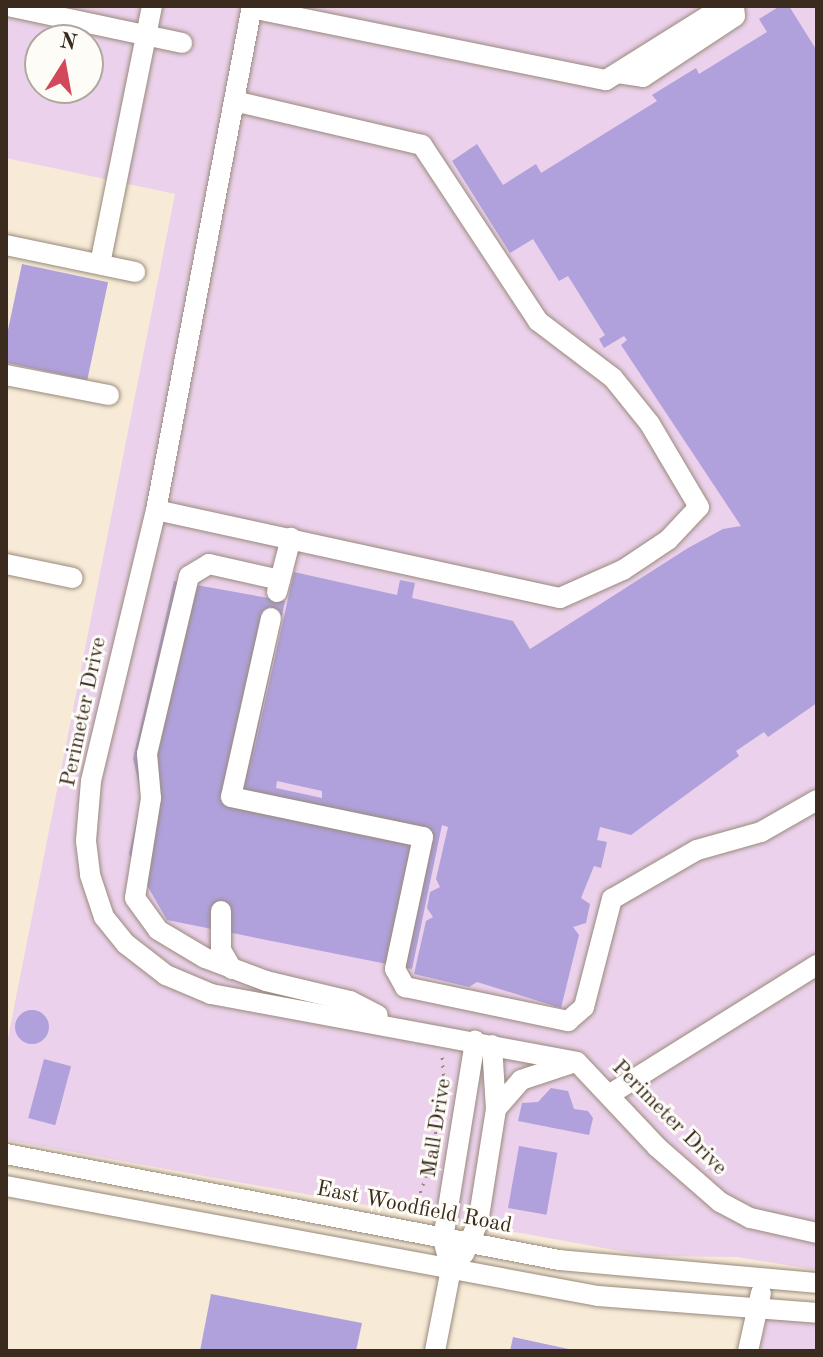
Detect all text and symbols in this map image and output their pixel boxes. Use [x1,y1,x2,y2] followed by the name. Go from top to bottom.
[24,24,104,104] north arrow
[58,30,79,55] text: N
[55,635,113,789] street label: Perimeter Drive
[606,1055,732,1181] street label: Perimeter Drive
[416,1076,458,1180] street label: Mall Drive
[314,1176,514,1240] street label: East Woodfield Road

